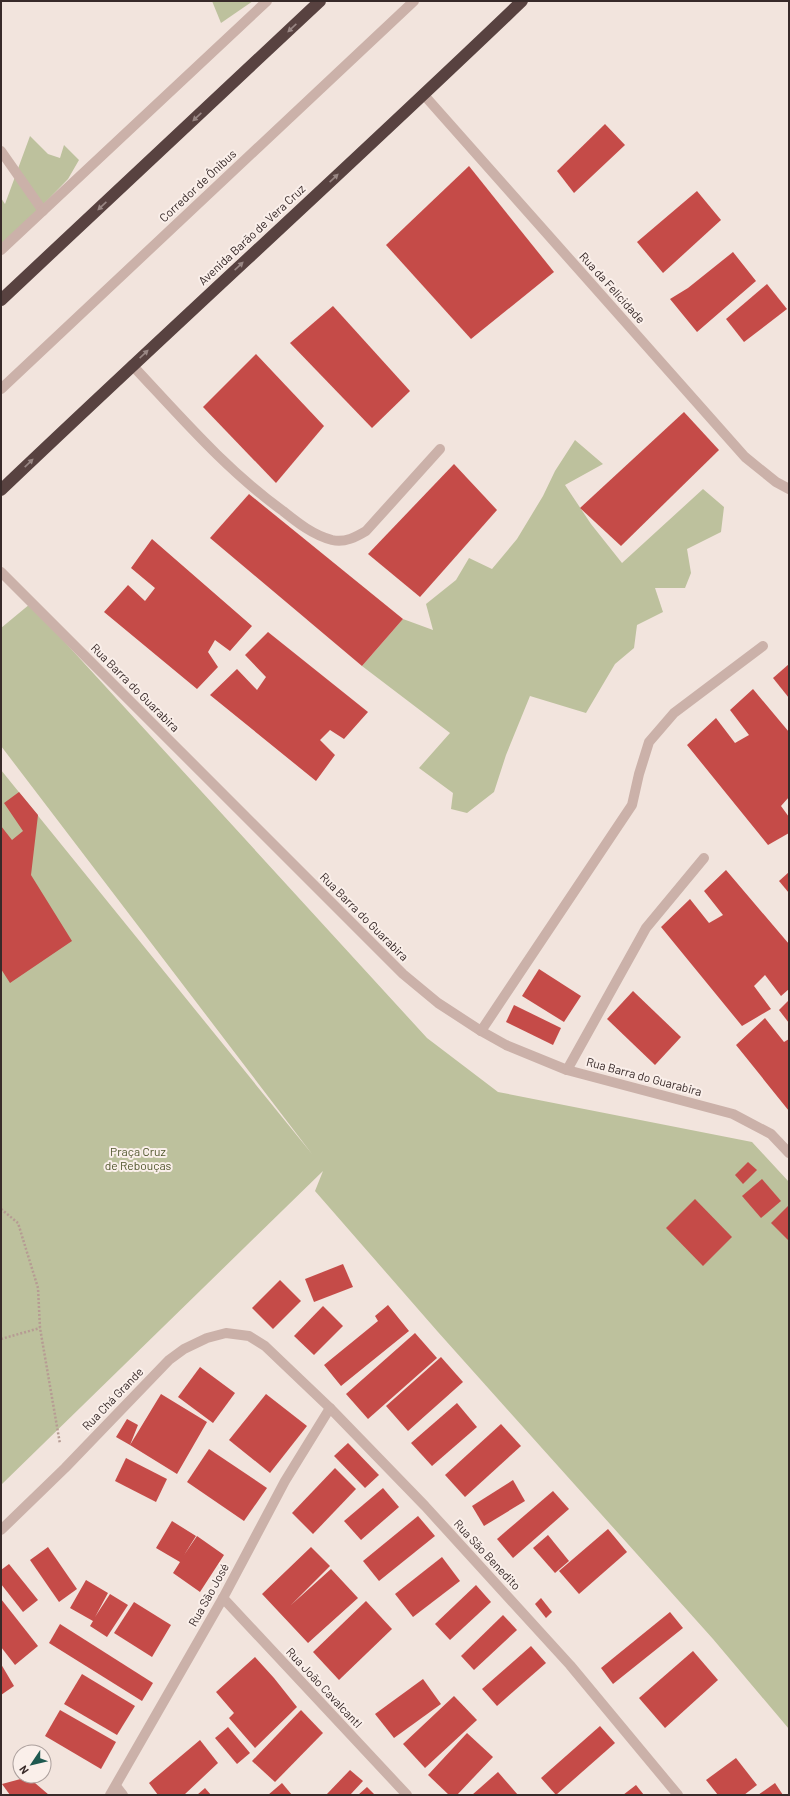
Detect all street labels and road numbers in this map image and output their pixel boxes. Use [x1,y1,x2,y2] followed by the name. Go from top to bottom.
[156,146,239,224] street label: Corredor de Ônibus
[195,181,308,287] street label: Avenida Barão de Vera Cruz
[577,249,648,326] street label: Rua da Felicidade
[89,640,183,734] street label: Rua Barra do Guarabira
[318,869,412,963] street label: Rua Barra do Guarabira
[585,1054,704,1098] street label: Rua Barra do Guarabira
[79,1364,146,1433] street label: Rua Chá Grande
[451,1516,524,1592] street label: Rua São Benedito
[185,1561,231,1628] street label: Rua São José
[284,1644,366,1730] street label: Rua João CavalcantI

